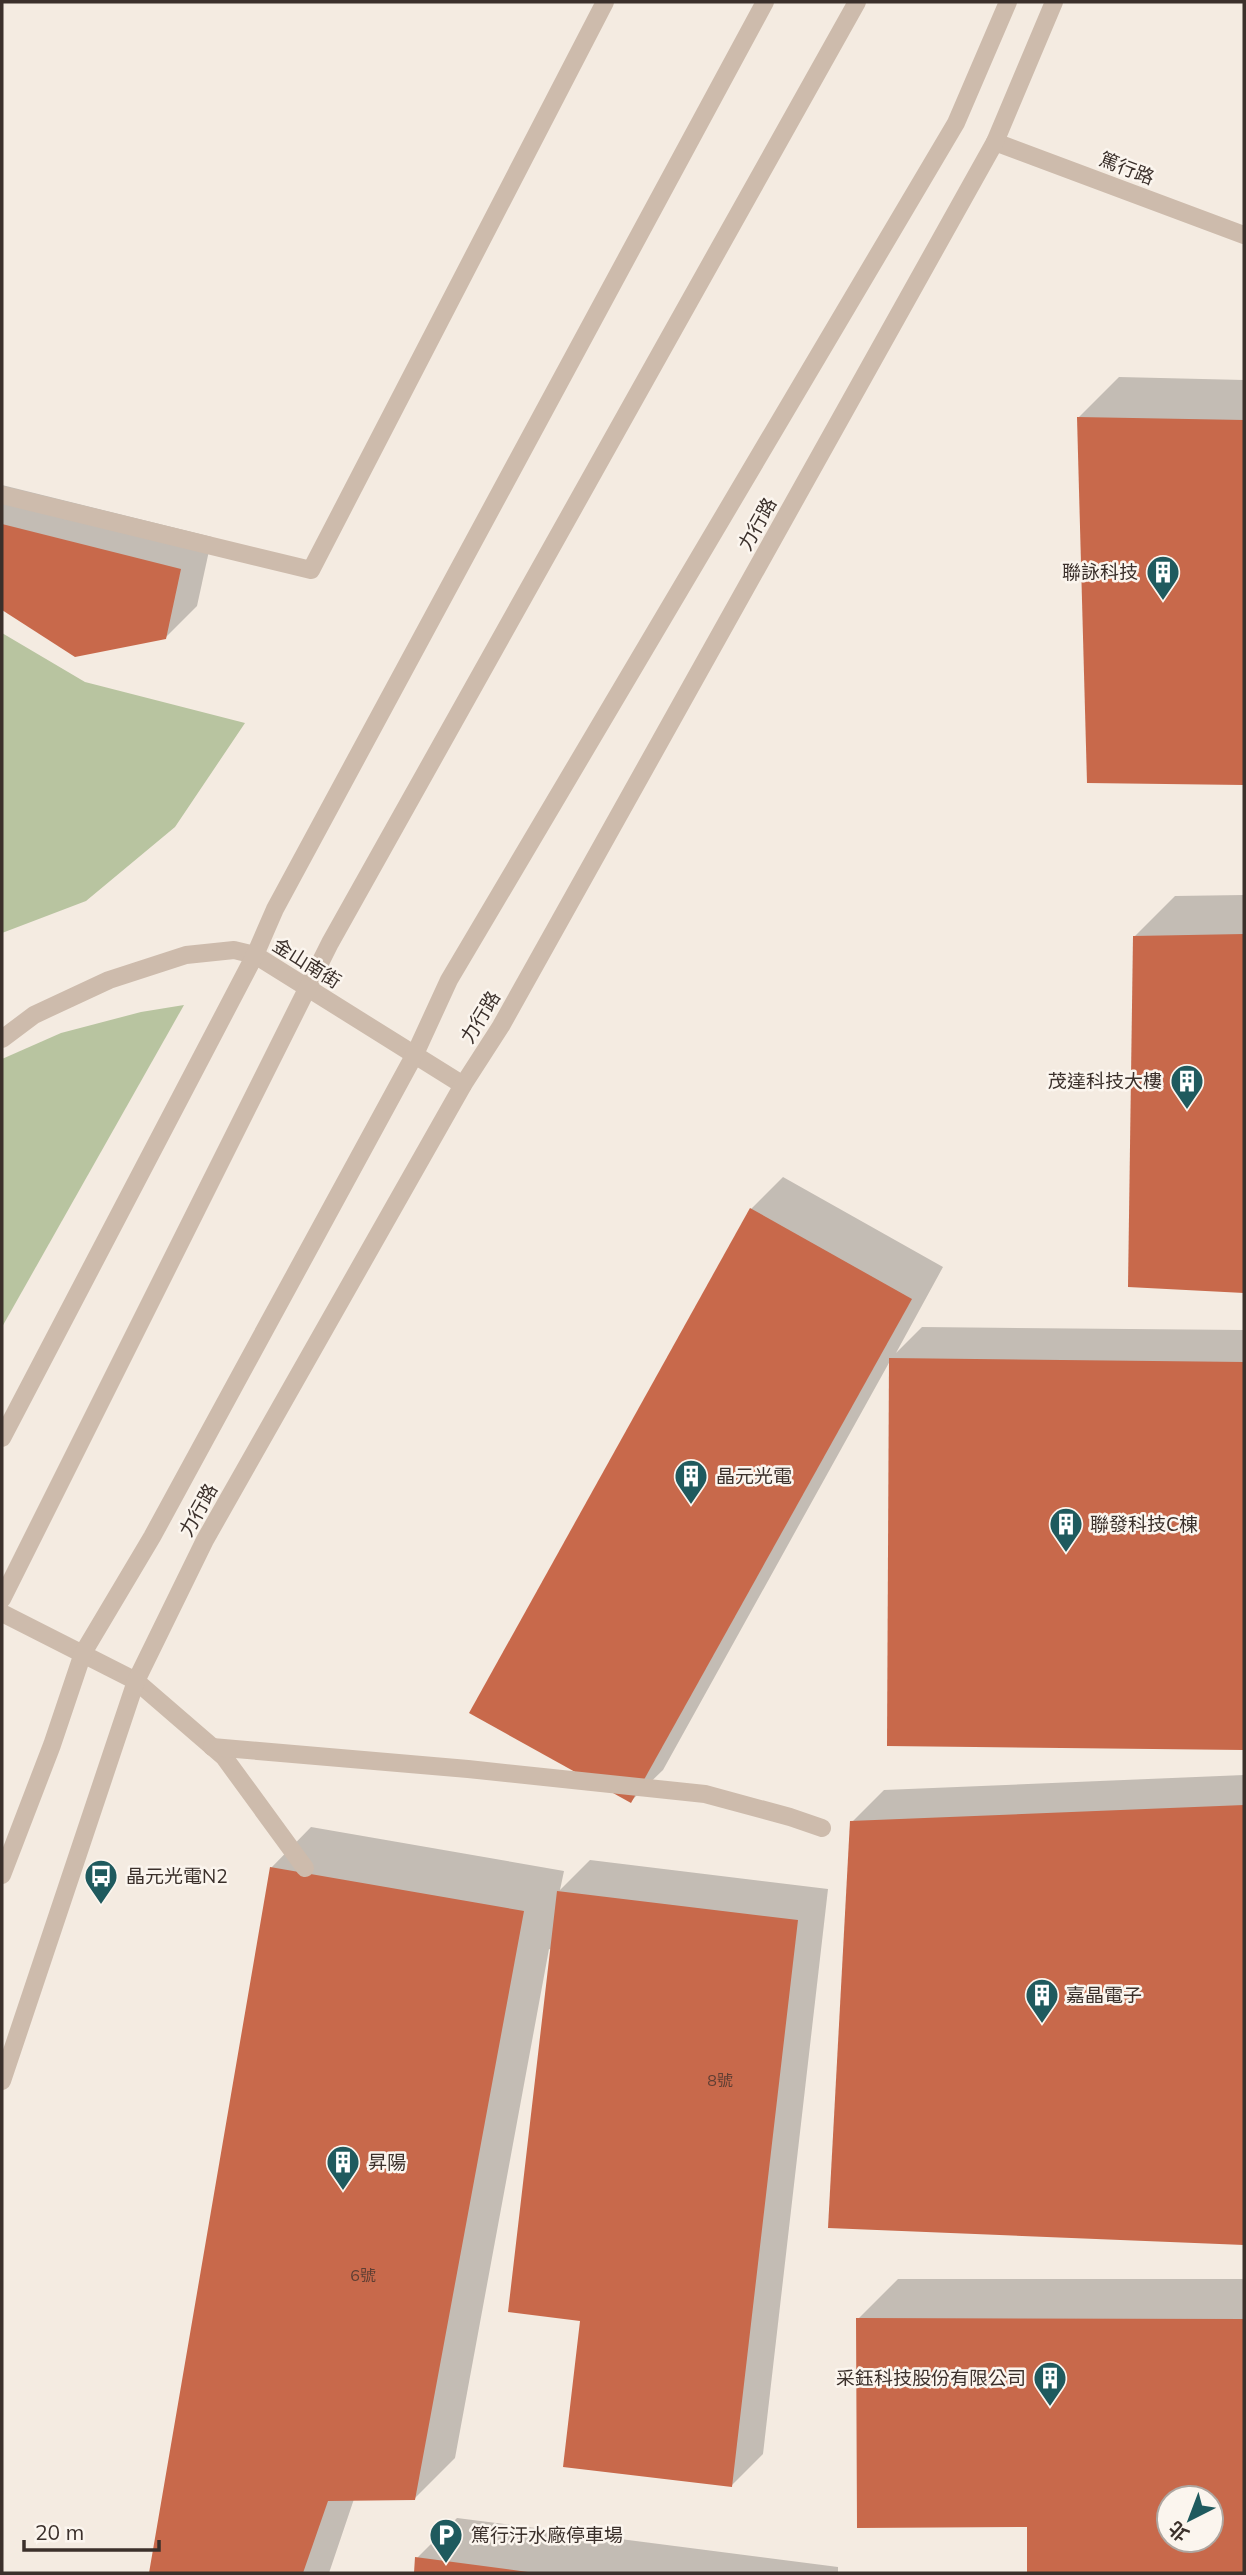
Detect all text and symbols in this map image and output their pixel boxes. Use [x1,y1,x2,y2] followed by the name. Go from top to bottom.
[1096,147,1158,189] street label: 篤行路
[733,493,781,555] street label: 力行路
[1144,553,1182,602] building icon: 聯詠科技
[1062,560,1138,584] place label: 聯詠科技
[268,933,346,993] street label: 金山南街
[455,986,505,1048] street label: 力行路
[1168,1062,1206,1111] building icon: 茂達科技大樓
[1048,1069,1162,1093] place label: 茂達科技大樓
[672,1457,710,1506] building icon: 晶元光電
[716,1464,792,1488] place label: 晶元光電
[174,1479,222,1541] street label: 力行路
[1047,1505,1085,1554] building icon: 聯發科技C棟
[1090,1512,1198,1536] place label: 聯發科技C棟
[82,1857,120,1906] bus stop icon: 晶元光電N2
[126,1864,228,1888] place label: 晶元光電N2
[1023,1976,1061,2025] building icon: 嘉晶電子
[1066,1983,1142,2007] place label: 嘉晶電子
[707,2070,733,2090] house number: 8號
[324,2143,362,2192] building icon: 昇陽
[368,2150,406,2174] place label: 昇陽
[350,2265,376,2285] house number: 6號
[1031,2359,1069,2408] building icon: 采鈺科技股份有限公司
[836,2366,1026,2390] place label: 采鈺科技股份有限公司
[1155,2484,1225,2554] north arrow
[24,2508,159,2552] scale bar
[427,2516,465,2565] parking icon: 篤行汙水廠停車場
[1164,2516,1194,2547] text: 北
[35,2519,84,2545] text: 20 m
[471,2523,623,2547] place label: 篤行汙水廠停車場

